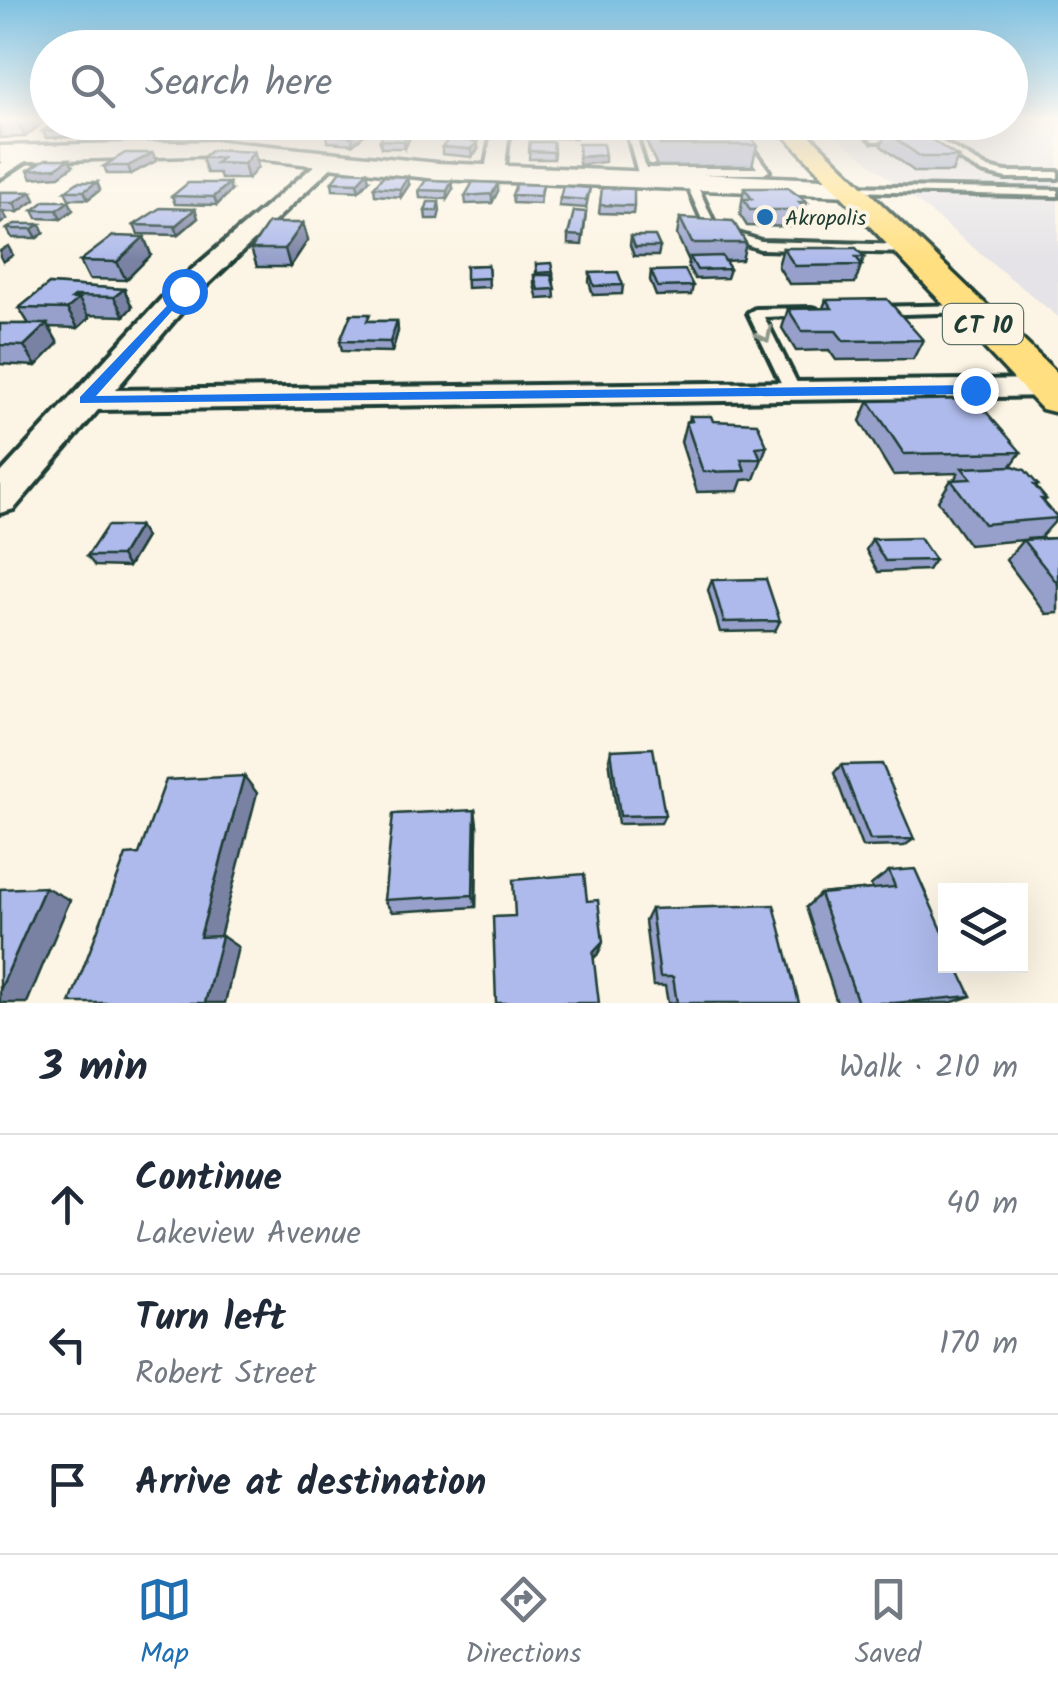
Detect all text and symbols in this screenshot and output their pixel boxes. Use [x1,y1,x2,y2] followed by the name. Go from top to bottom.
[30,30,1028,140] search box
[145,55,332,115] text: Search here
[65,58,120,113] icon: search
[785,202,867,237] place label: Akropolis
[754,206,776,228] marker: Akropolis
[162,269,208,315] route start
[943,304,1023,344] road number: CT 10
[753,325,773,343] one-way arrow
[953,368,999,414] route end
[938,883,1028,973] map controls
[938,883,1028,973] button: layers
[40,1035,148,1102] text: 3 min
[839,1043,1018,1094] text: Walk · 210 m
[135,1149,282,1209] text: Continue
[40,1177,95,1232] icon: ahead
[946,1179,1018,1230] text: 40 m
[135,1209,361,1260] text: Lakeview Avenue
[135,1289,286,1349] text: Turn left
[40,1317,95,1372] icon: left
[939,1319,1018,1370] text: 170 m
[135,1349,316,1400] text: Robert Street
[135,1454,486,1514] text: Arrive at destination
[40,1457,95,1512] icon: arrive
[137,1572,192,1677] tab: Map
[465,1572,581,1677] tab: Directions
[855,1572,921,1677] tab: Saved

